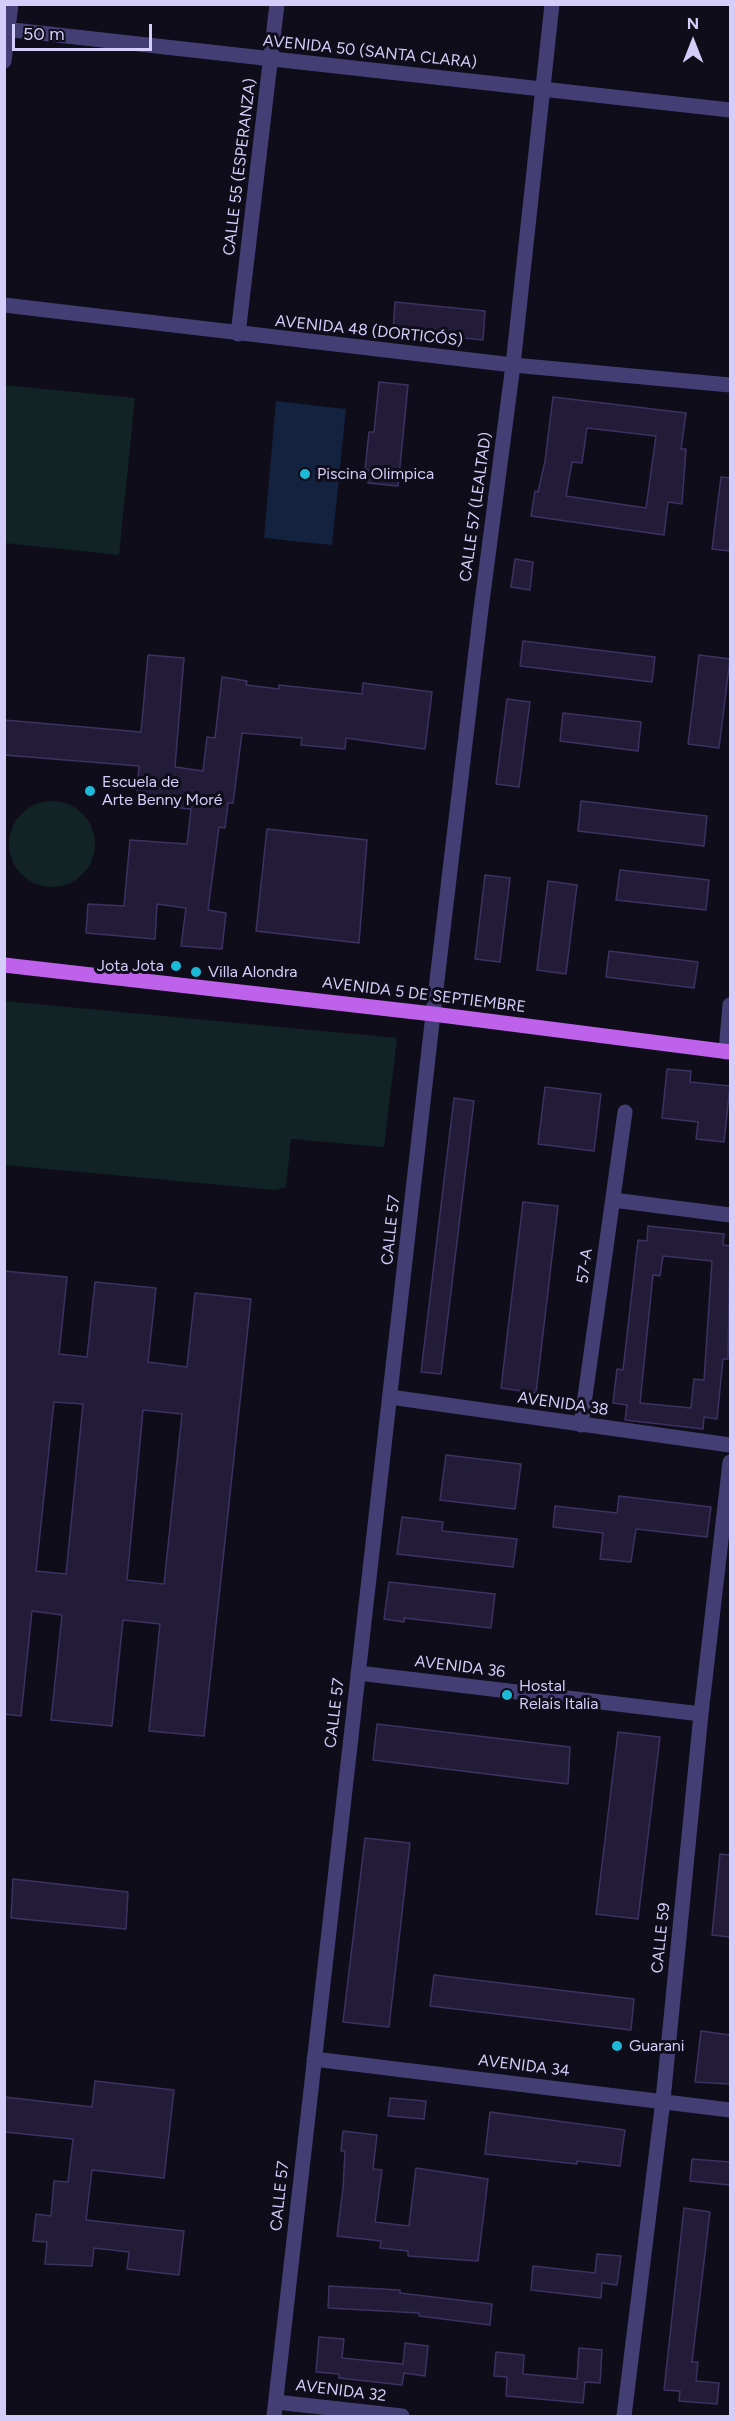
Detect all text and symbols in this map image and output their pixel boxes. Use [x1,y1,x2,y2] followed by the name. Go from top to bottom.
[15,12,154,50] scale bar
[663,12,723,72] north arrow
[687,14,699,33] text: N
[23,23,65,45] text: 50 m
[262,31,478,73] street label: AVENIDA 50 (SANTA CLARA)
[220,77,260,257] street label: CALLE 55 (ESPERANZA)
[274,312,464,350] street label: AVENIDA 48 (DORTICÓS)
[456,431,496,583] street label: CALLE 57 (LEALTAD)
[317,464,434,484] place label: Piscina Olimpica
[298,467,312,481] marker: Piscina Olimpica
[102,772,223,810] place label: Escuela de Arte Benny Moré
[83,784,97,798] marker: Escuela de Arte Benny Moré
[97,956,164,976] place label: Jota Jota
[169,959,183,973] marker: Jota Jota
[208,962,297,982] place label: Villa Alondra
[189,965,203,979] marker: Villa Alondra
[321,973,527,1017] street label: AVENIDA 5 DE SEPTIEMBRE
[378,1194,404,1266] street label: CALLE 57
[573,1247,597,1285] street label: 57-A
[516,1388,610,1420] street label: AVENIDA 38
[414,1652,506,1682] street label: AVENIDA 36
[519,1676,598,1714] place label: Hostal Relais Italia
[321,1677,349,1749] street label: CALLE 57
[500,1688,514,1702] marker: Hostal Relais Italia
[648,1902,674,1974] street label: CALLE 59
[629,2036,684,2056] place label: Guarani
[610,2039,624,2053] marker: Guarani
[477,2051,571,2081] street label: AVENIDA 34
[267,2160,293,2232] street label: CALLE 57
[295,2376,387,2406] street label: AVENIDA 32

